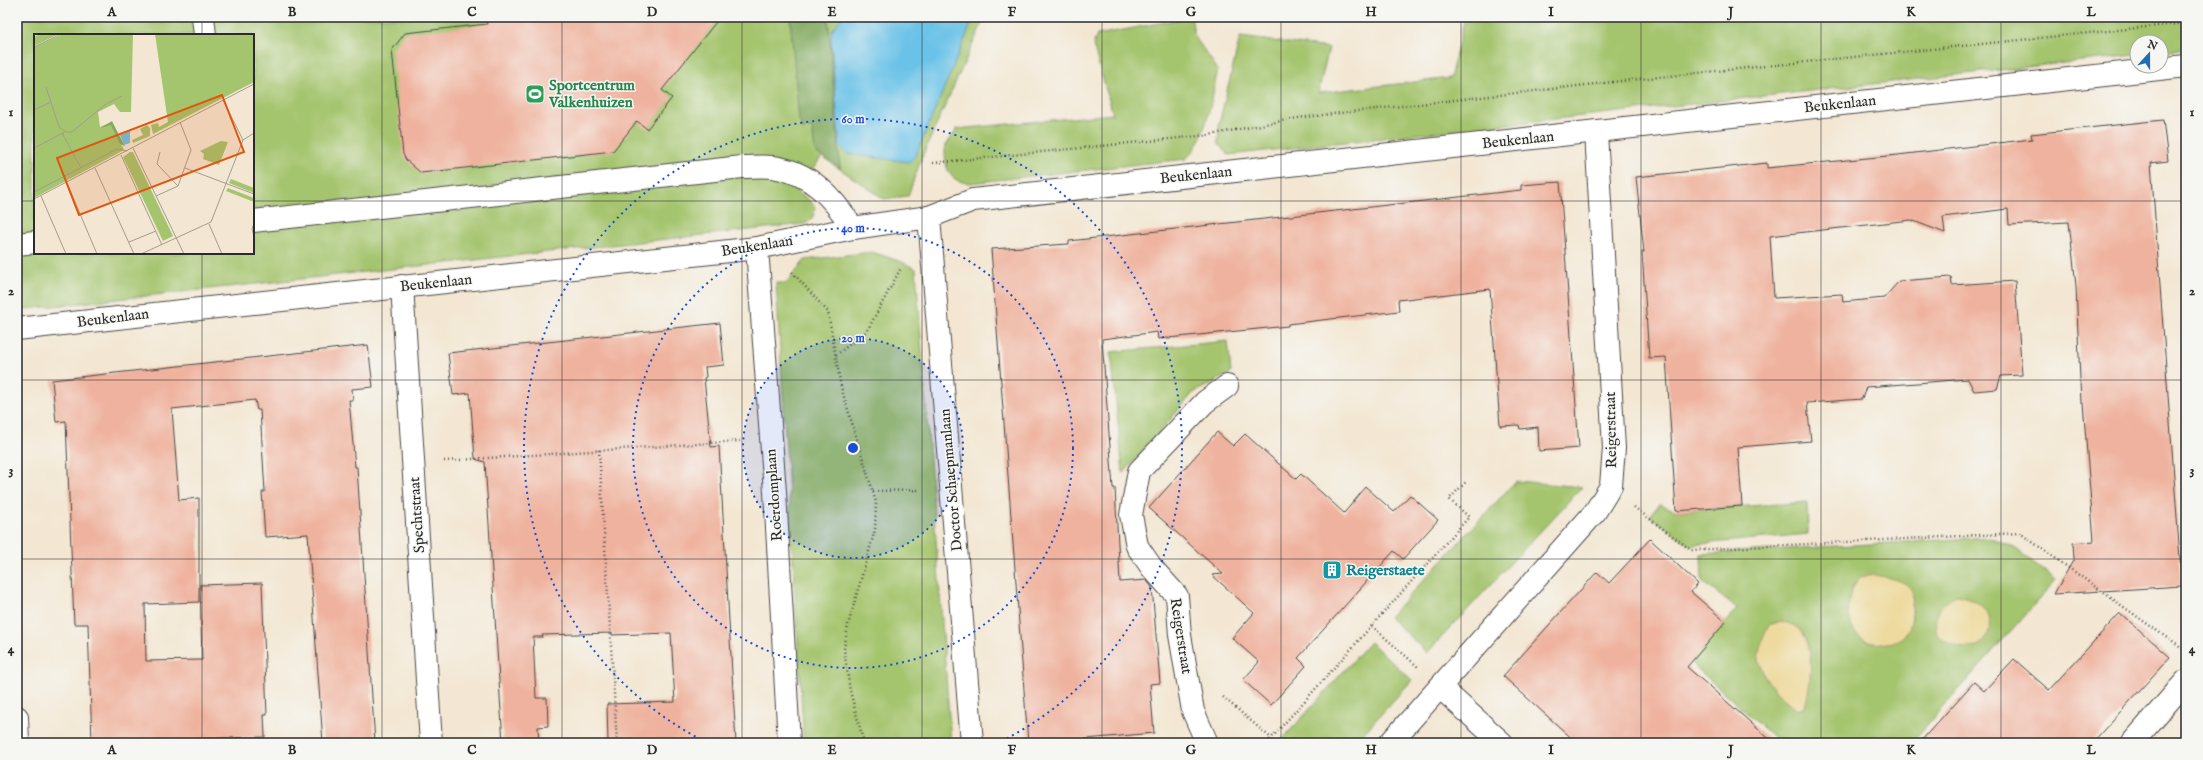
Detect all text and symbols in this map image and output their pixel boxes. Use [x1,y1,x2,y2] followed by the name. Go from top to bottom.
[107,4,118,21] text: A
[288,4,297,21] text: B
[467,4,477,21] text: C
[647,4,658,21] text: D
[827,4,837,21] text: E
[1008,4,1017,21] text: F
[1186,4,1197,21] text: G
[1365,4,1377,21] text: H
[1548,4,1554,21] text: I
[1726,4,1734,21] text: J
[1906,4,1916,21] text: K
[2085,4,2096,21] text: L
[34,34,254,254] inset map
[2129,34,2169,74] north arrow
[2144,37,2160,54] text: N
[548,76,635,112] place label: Sportcentrum Valkenhuizen
[524,83,546,105] sports icon: Sportcentrum Valkenhuizen
[1803,91,1877,117] street label: Beukenlaan
[9,104,14,121] text: 1
[2190,104,2195,121] text: 1
[842,112,865,127] text: 60 m
[1481,127,1555,153] street label: Beukenlaan
[1159,162,1233,188] street label: Beukenlaan
[841,221,866,236] text: 40 m
[720,231,794,261] street label: Beukenlaan
[399,270,473,296] street label: Beukenlaan
[8,283,14,300] text: 2
[2189,283,2195,300] text: 2
[76,304,150,332] street label: Beukenlaan
[841,331,865,346] text: 20 m
[1601,391,1621,469] street label: Reigerstraat
[935,408,967,552] street label: Doctor Schaepmanlaan
[846,441,860,455] centre of rings
[761,448,787,542] street label: Roerdomplaan
[9,462,14,479] text: 3
[2190,462,2195,479] text: 3
[405,476,429,554] street label: Spechtstraat
[1321,559,1343,581] building icon: Reigerstaete
[1346,561,1425,580] place label: Reigerstaete
[1166,597,1196,675] street label: Reigerstraat
[8,641,15,658] text: 4
[2189,641,2196,658] text: 4
[107,742,118,759] text: A
[288,742,297,759] text: B
[467,742,477,759] text: C
[647,742,658,759] text: D
[827,742,837,759] text: E
[1008,742,1017,759] text: F
[1186,742,1197,759] text: G
[1365,742,1377,759] text: H
[1548,742,1554,759] text: I
[1726,742,1734,759] text: J
[1906,742,1916,759] text: K
[2085,742,2096,759] text: L

